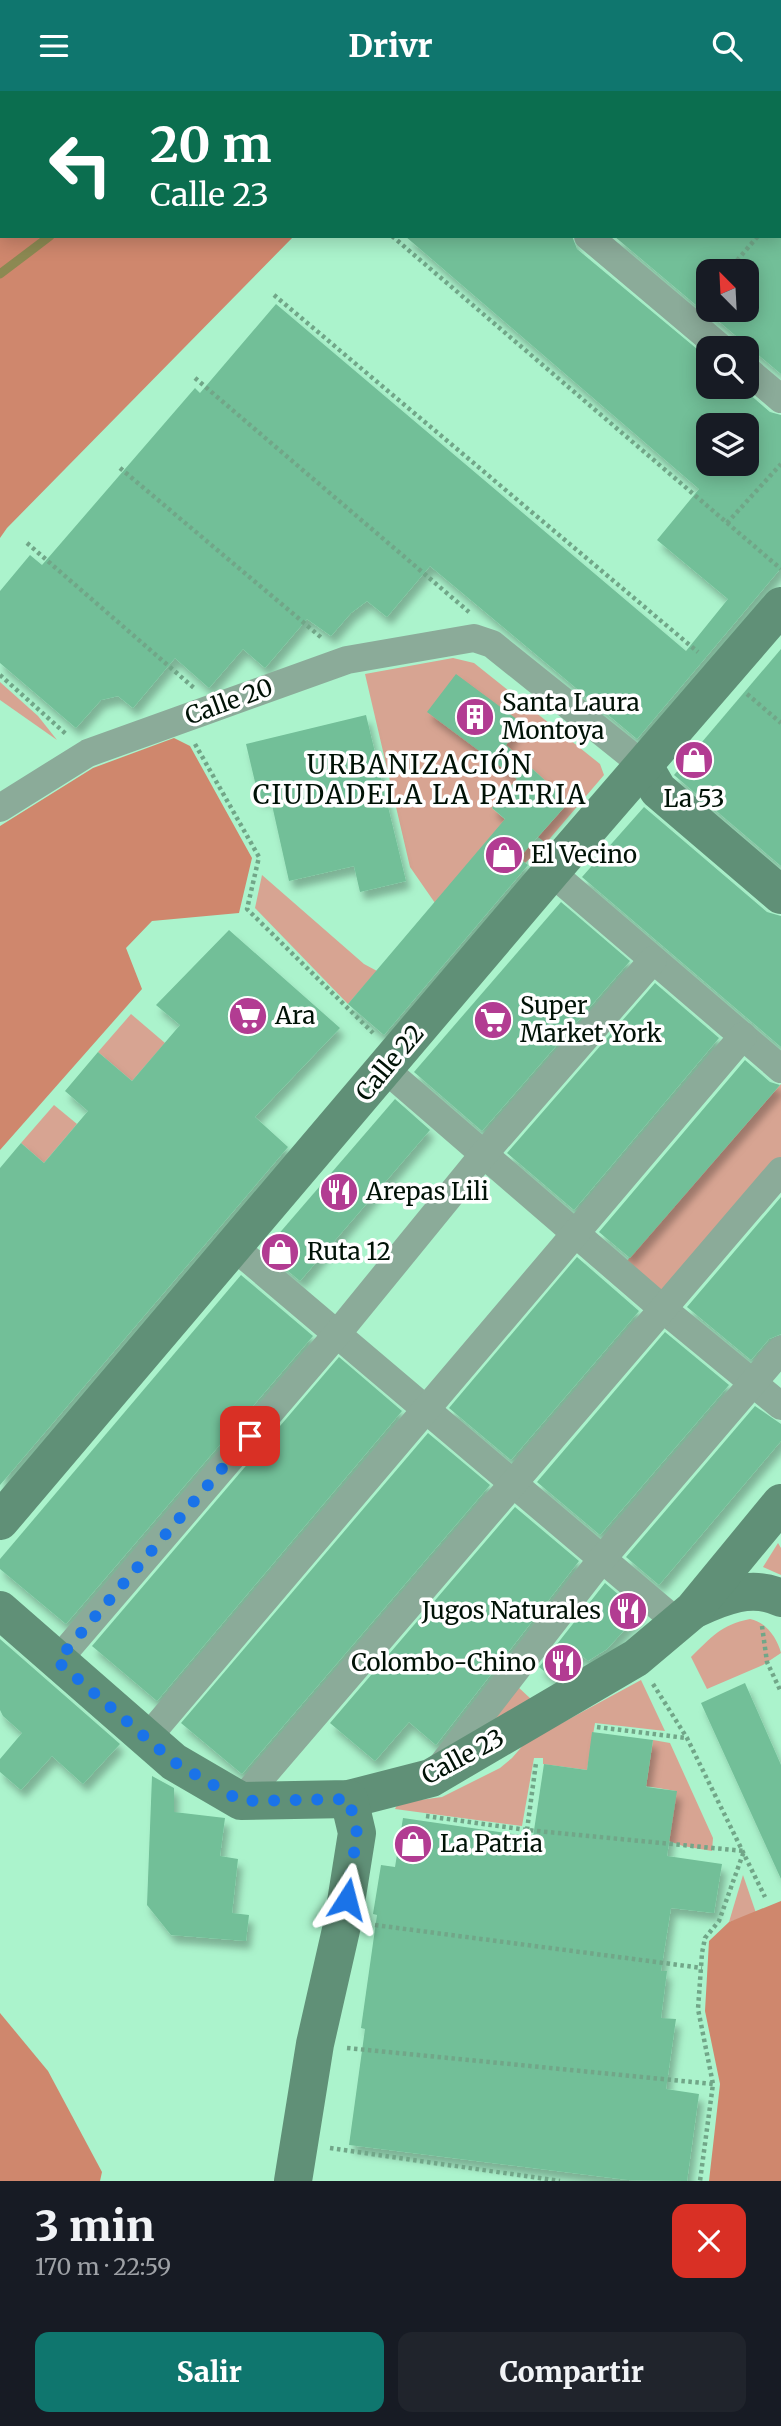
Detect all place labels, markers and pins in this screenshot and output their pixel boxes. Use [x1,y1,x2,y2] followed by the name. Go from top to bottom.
[502,687,640,746] place label: Santa Laura Montoya
[454,696,496,738] building icon: Santa Laura Montoya
[673,739,715,781] shop icon: La 53
[664,783,724,814] place label: La 53
[483,834,525,876] shop icon: El Vecino
[531,839,637,870] place label: El Vecino
[520,990,663,1049] place label: Super Market York
[227,995,269,1037] supermarket icon: Ara
[472,999,514,1041] supermarket icon: Super Market York
[274,1000,316,1031] place label: Ara
[318,1171,360,1213] restaurant icon: Arepas Lili
[365,1176,489,1207] place label: Arepas Lili
[259,1231,301,1273] shop icon: Ruta 12
[307,1236,391,1267] place label: Ruta 12
[220,1406,280,1466] pin
[607,1590,649,1632] restaurant icon: Jugos Naturales
[421,1595,601,1626] place label: Jugos Naturales
[542,1642,584,1684] restaurant icon: Colombo-Chino
[351,1647,536,1678] place label: Colombo-Chino
[392,1823,434,1865] shop icon: La Patria
[440,1828,543,1859] place label: La Patria

